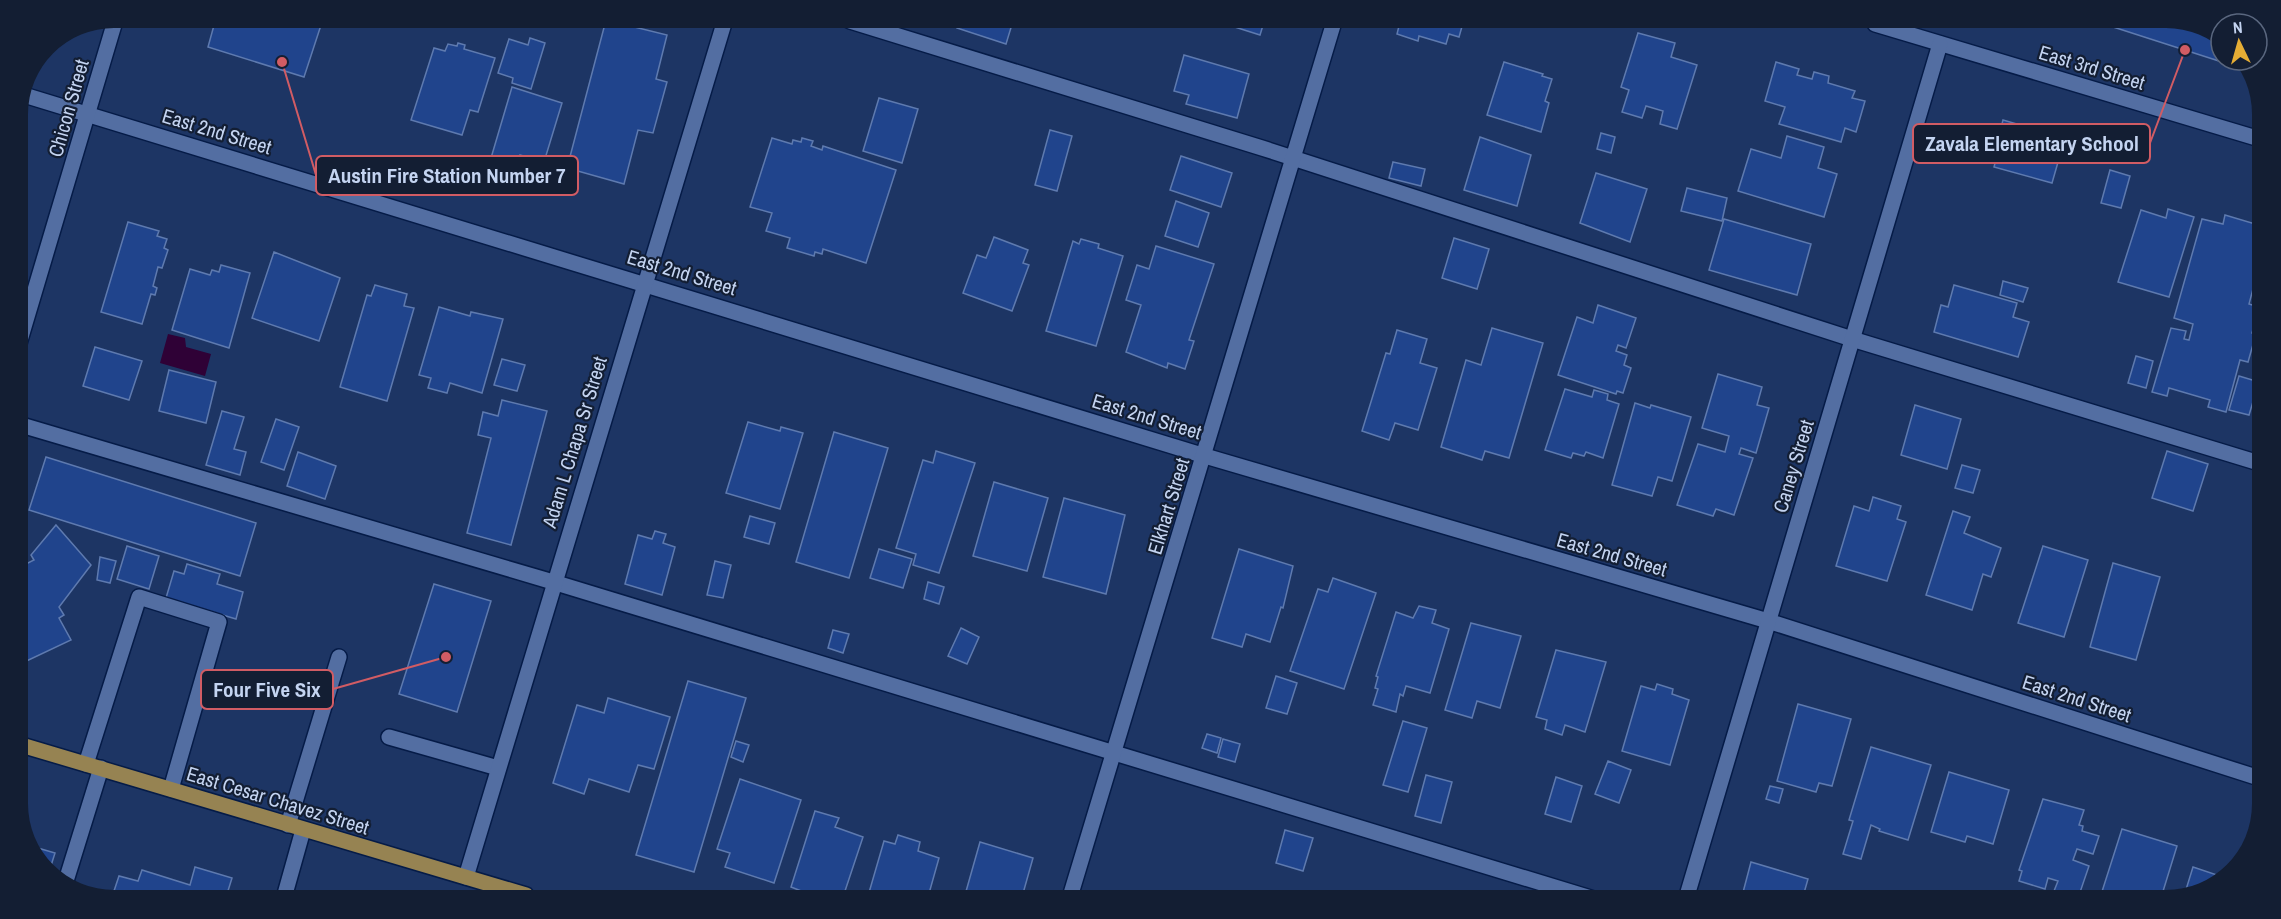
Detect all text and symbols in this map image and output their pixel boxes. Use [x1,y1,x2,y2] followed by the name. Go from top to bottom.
[2209,12,2269,72] north arrow
[2232,16,2243,38] text: N
[2036,38,2149,96] street label: East 3rd Street
[41,56,95,160] street label: Chicon Street
[159,102,275,161] street label: East 2nd Street
[1913,124,2150,163] callout: Zavala Elementary School
[1925,129,2139,158] text: Zavala Elementary School
[316,156,578,195] callout: Austin Fire Station Number 7
[328,161,566,190] text: Austin Fire Station Number 7
[624,243,740,302] street label: East 2nd Street
[535,352,613,532] street label: Adam L Chapa Sr Street
[1089,387,1205,446] street label: East 2nd Street
[1766,416,1820,516] street label: Caney Street
[1141,454,1196,557] street label: Elkhart Street
[1554,525,1670,583] street label: East 2nd Street
[2019,668,2135,728] street label: East 2nd Street
[201,670,333,709] callout: Four Five Six
[213,675,321,704] text: Four Five Six
[183,759,373,841] street label: East Cesar Chavez Street

